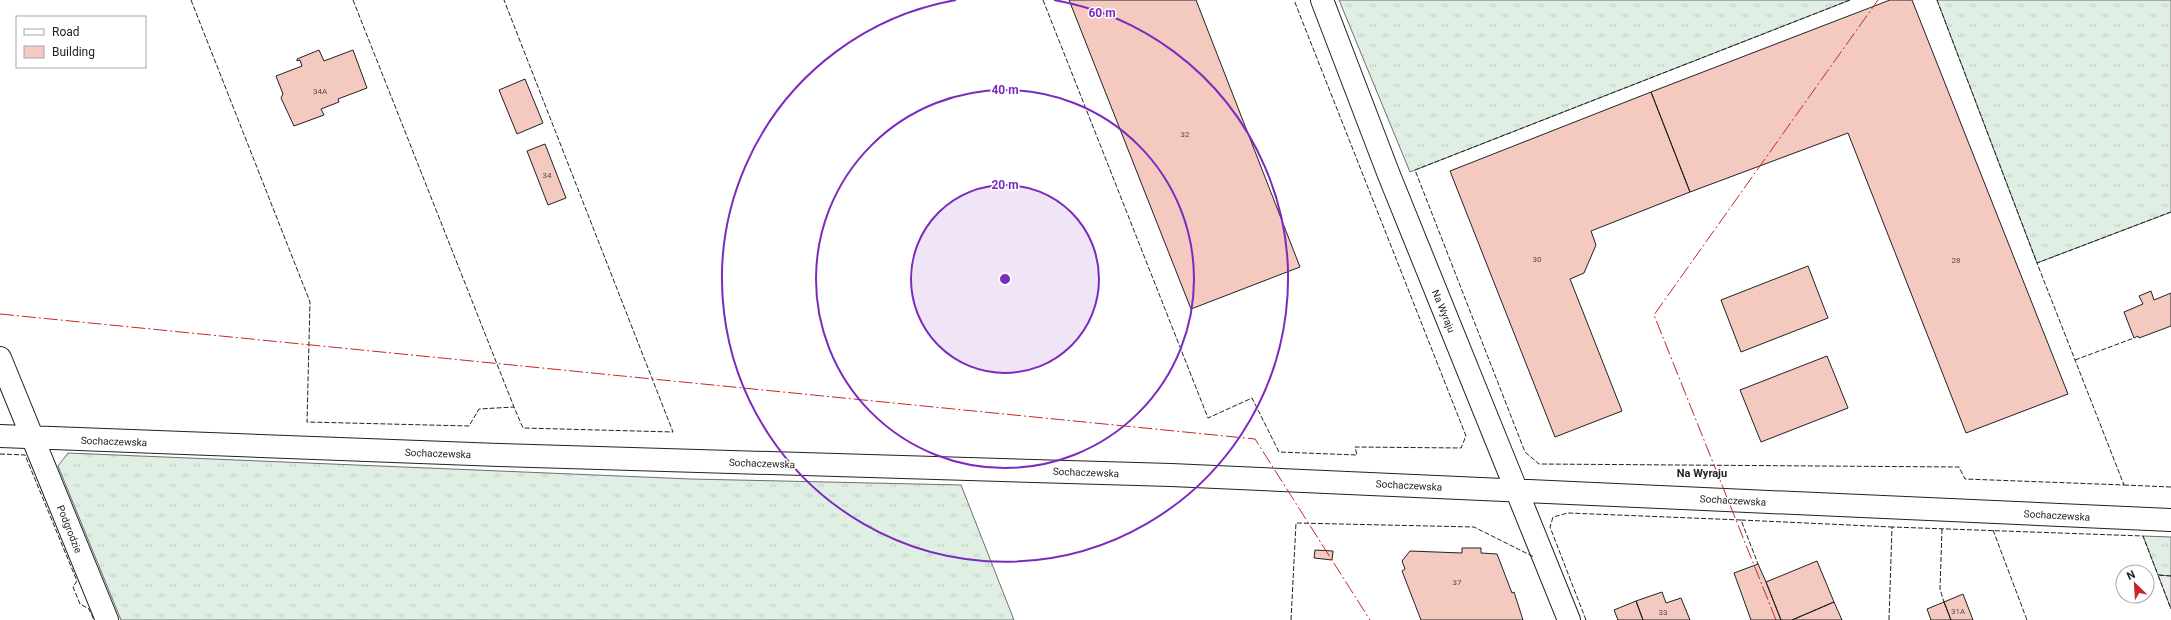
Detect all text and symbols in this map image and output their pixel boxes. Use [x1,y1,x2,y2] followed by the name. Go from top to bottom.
[1088,6,1116,20] text: 60 m
[16,16,146,68] legend
[52,25,80,39] text: Road
[52,45,95,59] text: Building
[991,83,1019,97] text: 40 m
[313,87,328,96] house number: 34A
[1181,130,1190,139] house number: 32
[543,171,552,180] house number: 34
[991,178,1019,192] text: 20 m
[1533,255,1542,264] house number: 30
[1952,256,1961,265] house number: 28
[998,272,1012,286] centre of rings
[1430,288,1457,334] street label: Na Wyraju
[81,435,147,448] street label: Sochaczewska
[405,447,471,460] street label: Sochaczewska
[729,457,795,470] street label: Sochaczewska
[1053,466,1119,479] street label: Sochaczewska
[1677,467,1727,480] district label: Na Wyraju
[1376,478,1442,493] street label: Sochaczewska
[1700,493,1766,508] street label: Sochaczewska
[55,504,84,555] street label: Podgrodzie
[2024,508,2090,523] street label: Sochaczewska
[2115,564,2155,604] north arrow
[2125,568,2137,583] text: N
[1453,578,1462,587] house number: 37
[1951,607,1966,616] house number: 31A
[1659,608,1668,617] house number: 33

